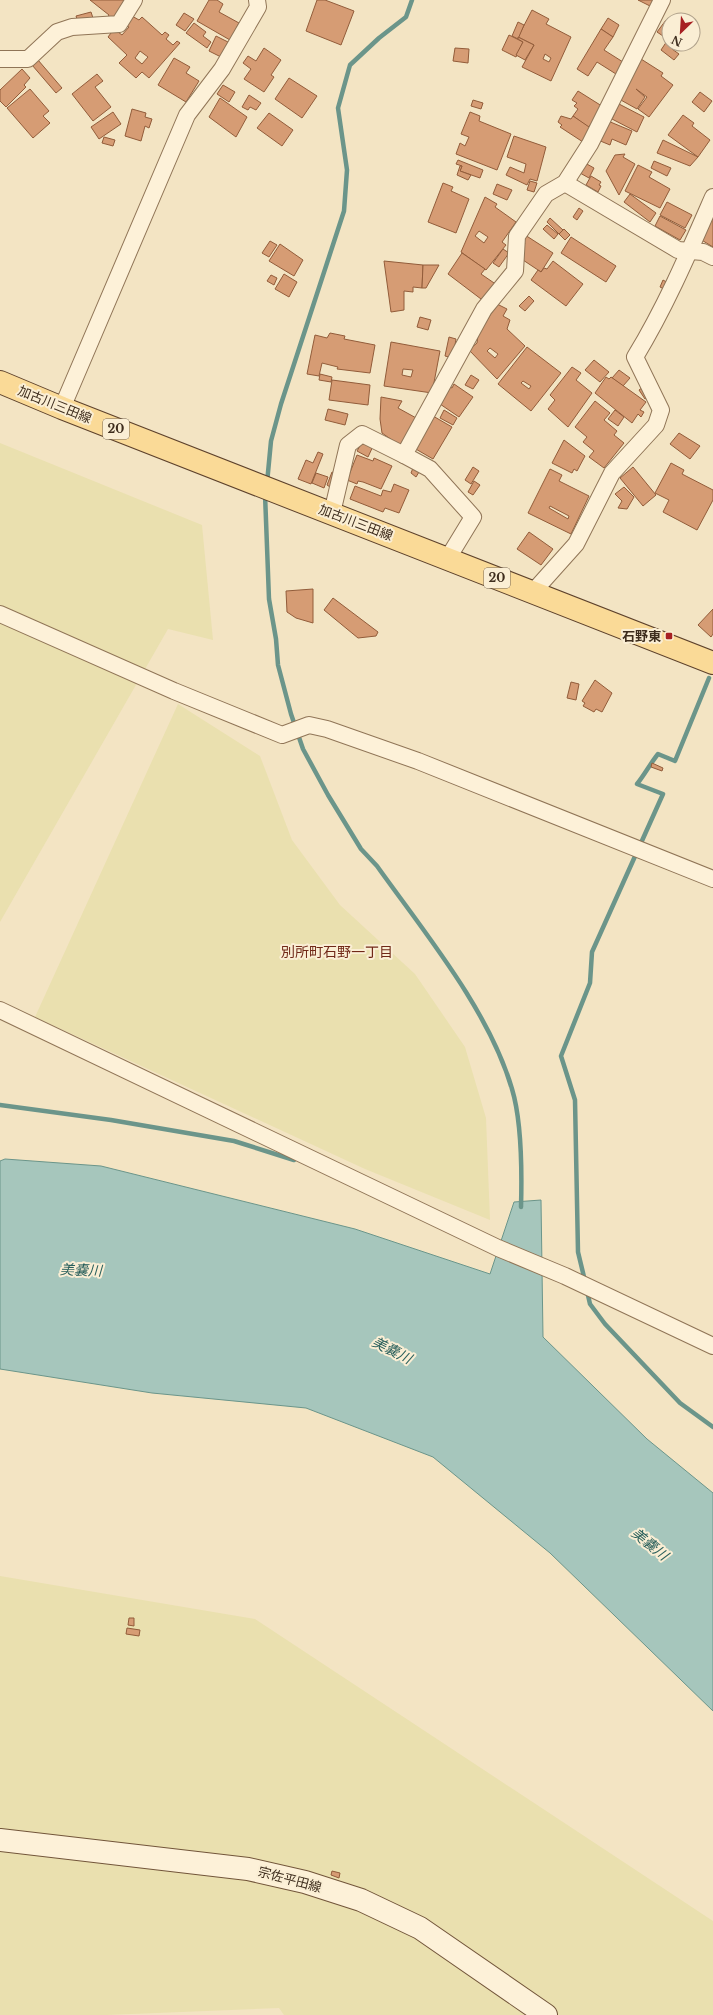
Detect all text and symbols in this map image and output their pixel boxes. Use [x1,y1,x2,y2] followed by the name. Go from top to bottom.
[661,12,701,52] north arrow
[669,32,684,50] text: N
[15,382,94,427] street label: 加古川三田線
[103,419,129,439] road number: 20
[316,501,395,544] street label: 加古川三田線
[484,568,510,588] road number: 20
[622,628,661,645] place label: 石野東
[664,631,674,641] marker: 石野東
[281,943,393,961] district label: 別所町石野一丁目
[60,1260,104,1280] water label: 美嚢川
[369,1332,417,1368] water label: 美嚢川
[628,1524,674,1565] water label: 美嚢川
[256,1863,323,1896] street label: 宗佐平田線

